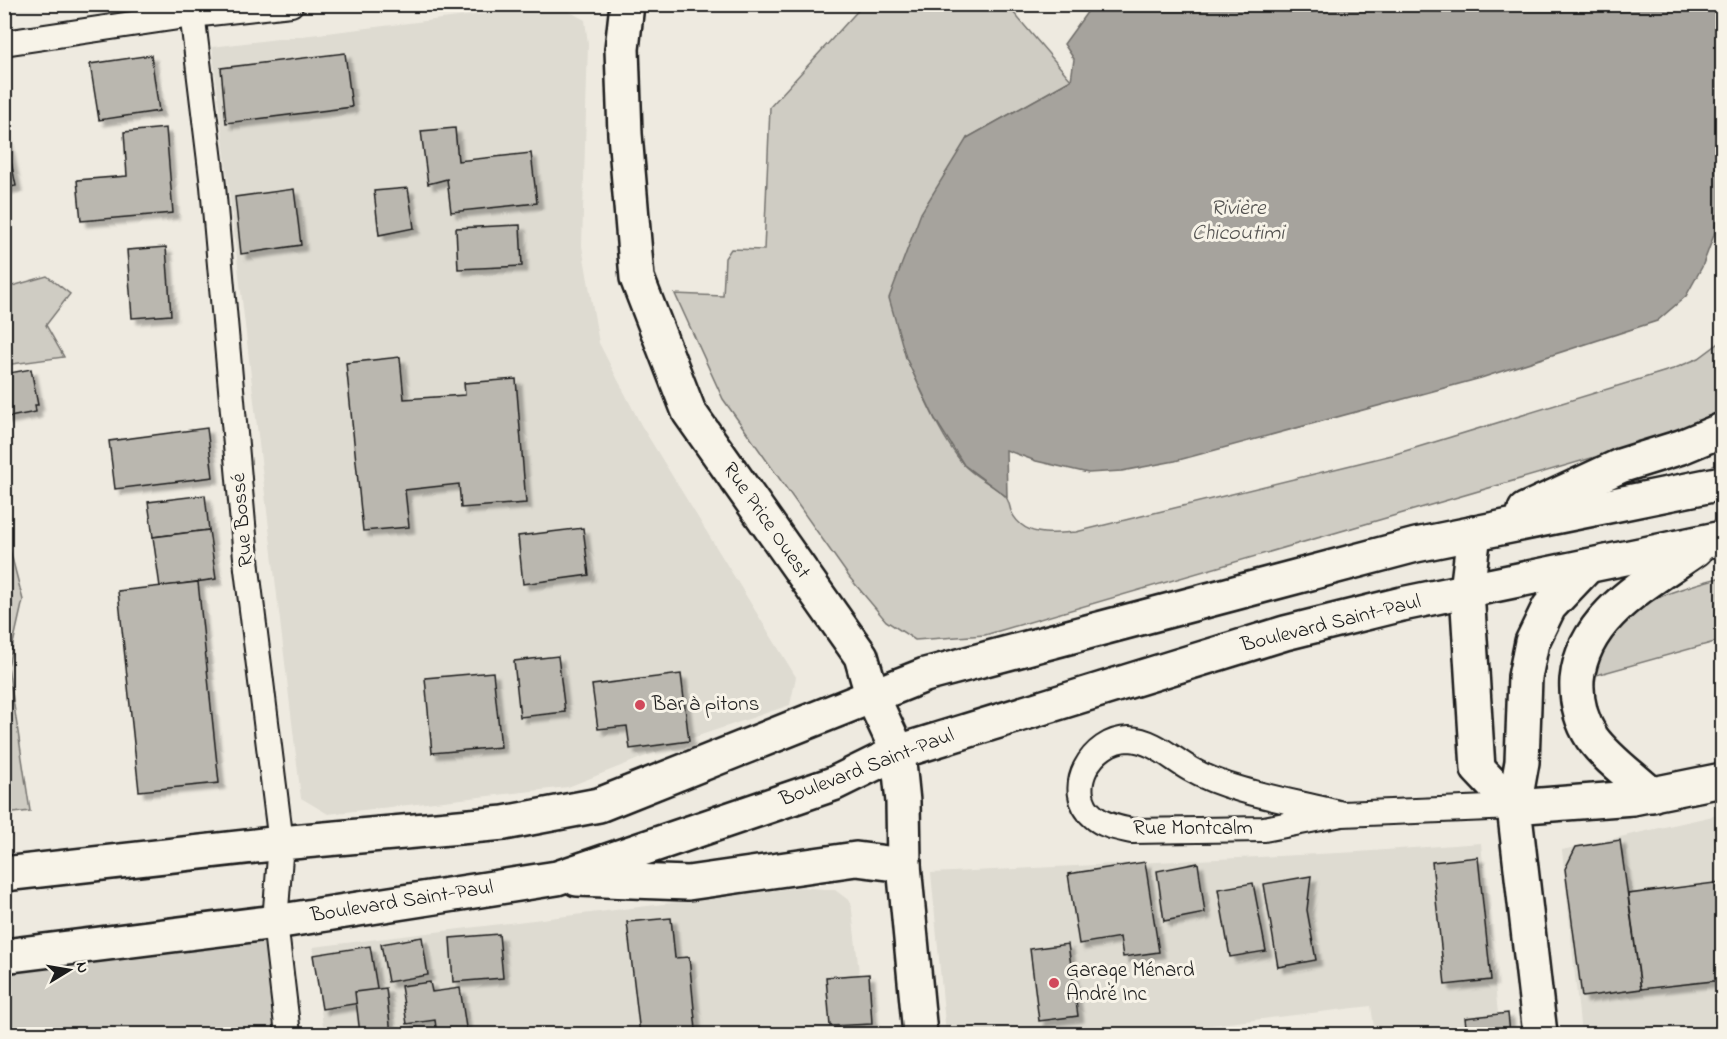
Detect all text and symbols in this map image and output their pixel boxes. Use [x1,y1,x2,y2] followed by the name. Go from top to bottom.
[1192,193,1286,250] water label: Rivière Chicoutimi
[715,457,817,585] street label: Rue Price Ouest
[224,471,262,568] street label: Rue Bossé
[1237,587,1424,661] street label: Boulevard Saint-Paul
[651,690,759,720] place label: Bar à pitons
[633,698,647,712] marker: Bar à pitons
[775,721,959,815] street label: Boulevard Saint-Paul
[1133,814,1253,844] street label: Rue Montcalm
[308,873,495,931] street label: Boulevard Saint-Paul
[39,940,99,1000] north arrow
[1066,956,1195,1010] place label: Garage Ménard André Inc
[69,960,95,975] text: N
[1047,976,1061,990] marker: Garage Ménard André Inc

